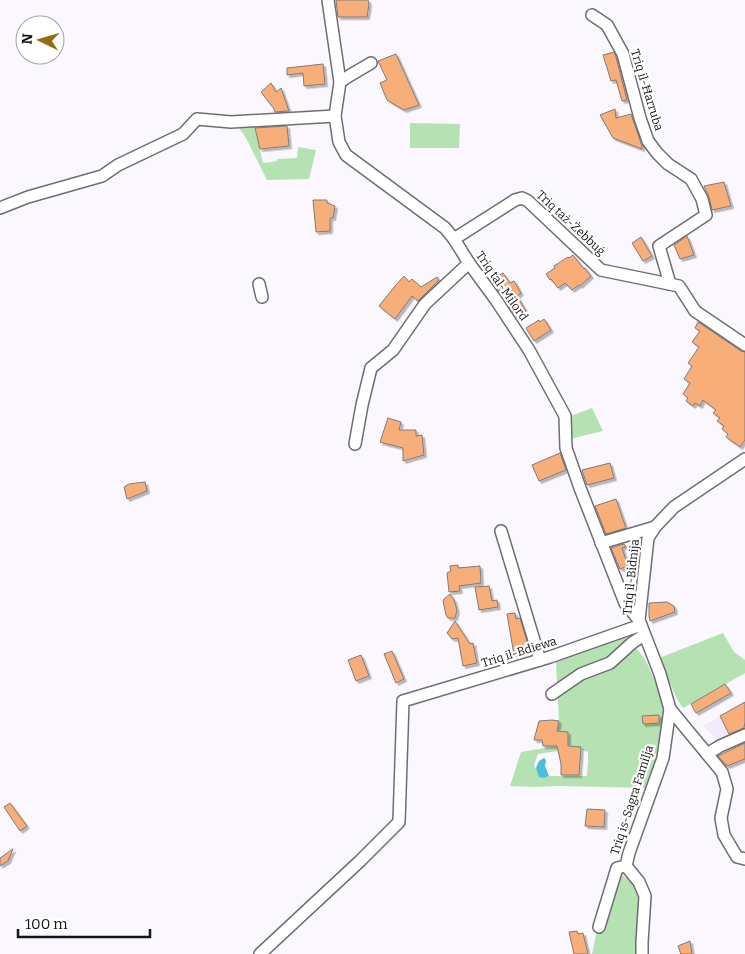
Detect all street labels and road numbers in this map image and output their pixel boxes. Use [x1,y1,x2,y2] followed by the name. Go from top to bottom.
[628,47,666,133] street label: Triq il-Ħarruba
[534,187,609,259] street label: Triq taż-Żebbuġ
[473,249,531,323] street label: Triq tal-Milord
[620,538,642,616] street label: Triq il-Bidnija
[480,634,559,670] street label: Triq il-Bdiewa
[608,743,657,857] street label: Triq is-Sagra Familja

